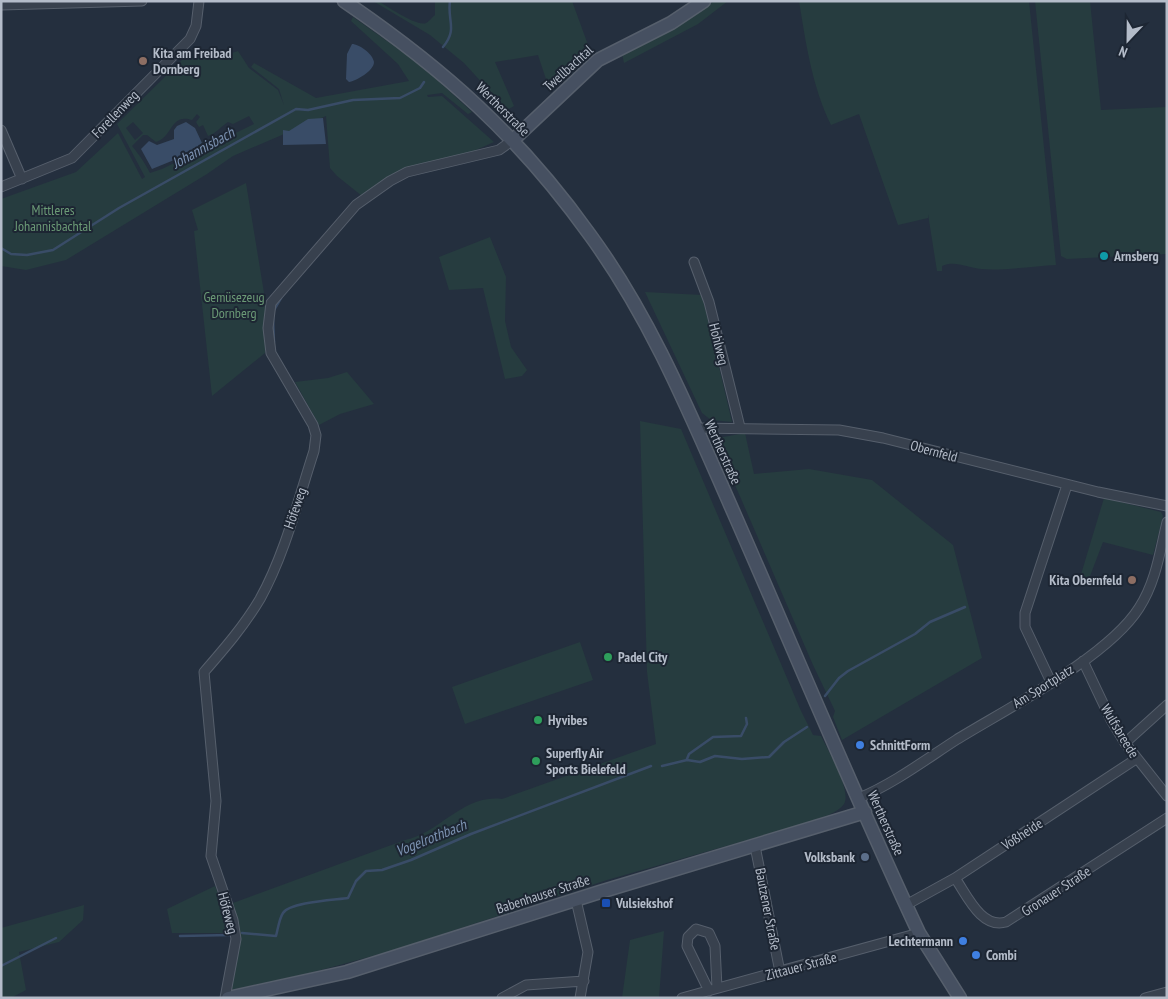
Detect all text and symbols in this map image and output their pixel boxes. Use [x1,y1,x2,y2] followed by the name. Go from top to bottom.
[1103,15,1153,65] north arrow
[539,40,597,95] street label: Twellbachtal
[1116,42,1130,62] text: N
[153,44,231,78] place label: Kita am Freibad Dornberg
[137,55,149,67] marker: Kita am Freibad Dornberg
[472,78,534,140] street label: Wertherstraße
[88,86,142,142] street label: Forellenweg
[167,122,239,173] water label: Johannisbach
[14,201,92,235] park label: Mittleres Johannisbachtal
[1113,247,1159,265] place label: Arnsberg
[1098,250,1110,262] marker: Arnsberg
[203,288,265,322] park label: Gemüsezeug Dornberg
[705,321,733,367] street label: Hohlweg
[701,417,745,487] street label: Wertherstraße
[908,436,960,466] street label: Obernfeld
[280,485,310,531] street label: Höfeweg
[1049,571,1122,589] place label: Kita Obernfeld
[1126,574,1138,586] marker: Kita Obernfeld
[618,648,668,666] place label: Padel City
[602,651,614,663] marker: Padel City
[1009,660,1077,712] street label: Am Sportplatz
[1097,701,1143,761] street label: Wulfsbreede
[548,711,588,729] place label: Hyvibes
[532,714,544,726] marker: Hyvibes
[870,736,930,754] place label: SchnittForm
[854,739,866,751] marker: SchnittForm
[546,744,626,778] place label: Superfly Air Sports Bielefeld
[530,755,542,767] marker: Superfly Air Sports Bielefeld
[864,788,908,858] street label: Wertherstraße
[393,814,470,860] water label: Vogelrothbach
[997,814,1046,854] street label: Voßheide
[804,848,855,866] place label: Volksbank
[859,851,871,863] marker: Volksbank
[1018,862,1094,920] street label: Gronauer Straße
[751,866,785,952] street label: Bautzener Straße
[494,870,592,918] street label: Babenhauser Straße
[214,890,242,936] street label: Höfeweg
[615,894,674,912] place label: Vulsiekshof
[600,897,612,909] marker: Vulsiekshof
[888,932,953,950] place label: Lechtermann
[957,935,969,947] marker: Lechtermann
[986,946,1017,964] place label: Combi
[763,948,839,984] street label: Zittauer Straße
[970,949,982,961] marker: Combi

